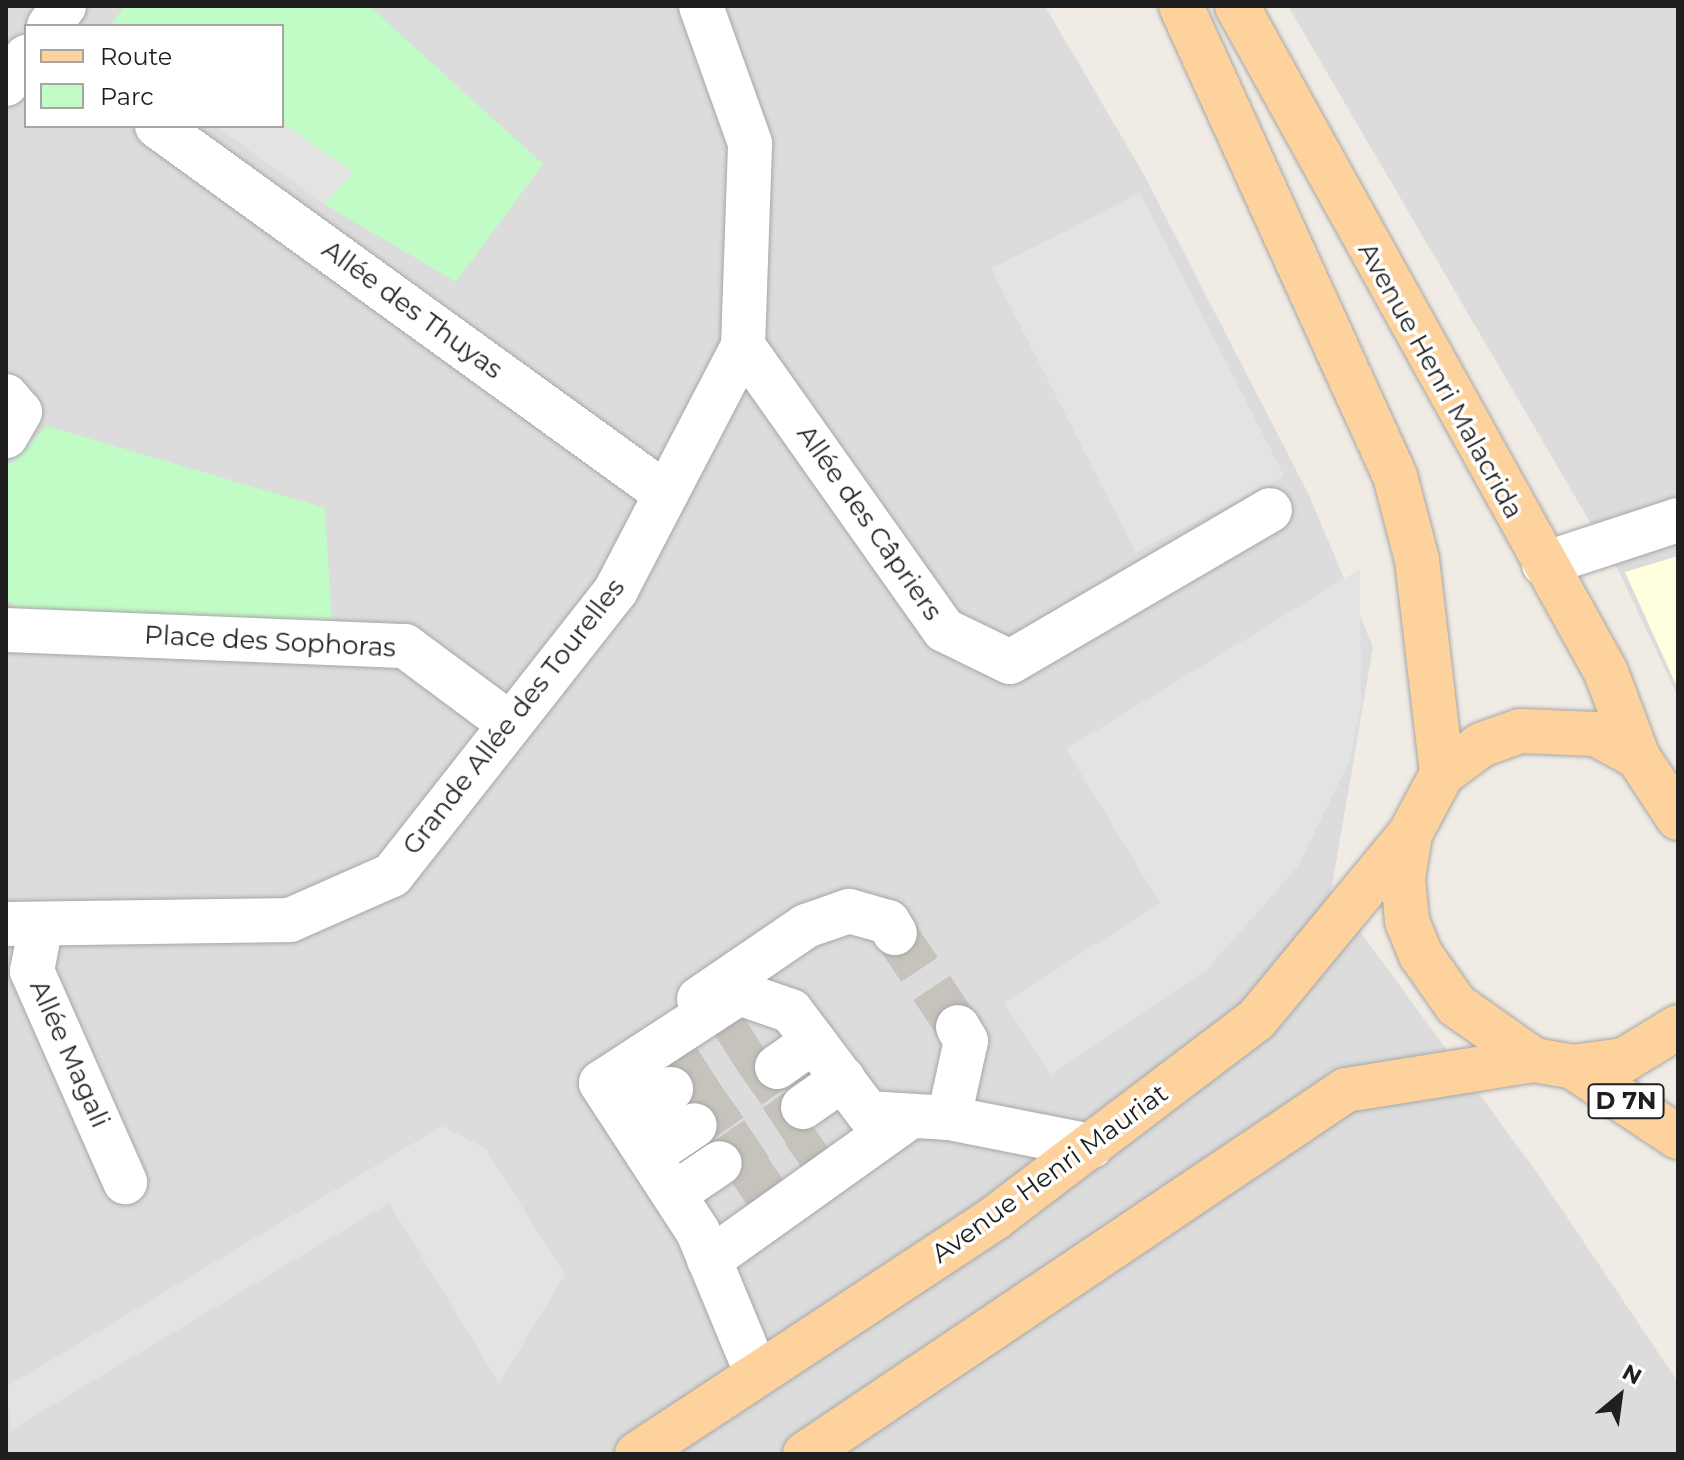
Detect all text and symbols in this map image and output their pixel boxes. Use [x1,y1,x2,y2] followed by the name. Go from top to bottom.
[24,24,284,128] legend
[100,42,172,71] text: Route
[100,82,154,111] text: Parc
[316,234,508,386] street label: Allée des Thuyas
[1351,238,1529,524] street label: Avenue Henri Malacrida
[790,419,948,627] street label: Allée des Câpriers
[397,573,631,861] street label: Grande Allée des Tourelles
[143,620,397,664] street label: Place des Sophoras
[23,975,115,1133] street label: Allée Magali
[926,1078,1174,1270] street label: Avenue Henri Mauriat
[1586,1081,1666,1121] road number: D 7N
[1580,1356,1660,1436] north arrow
[1618,1358,1646,1391] text: N

